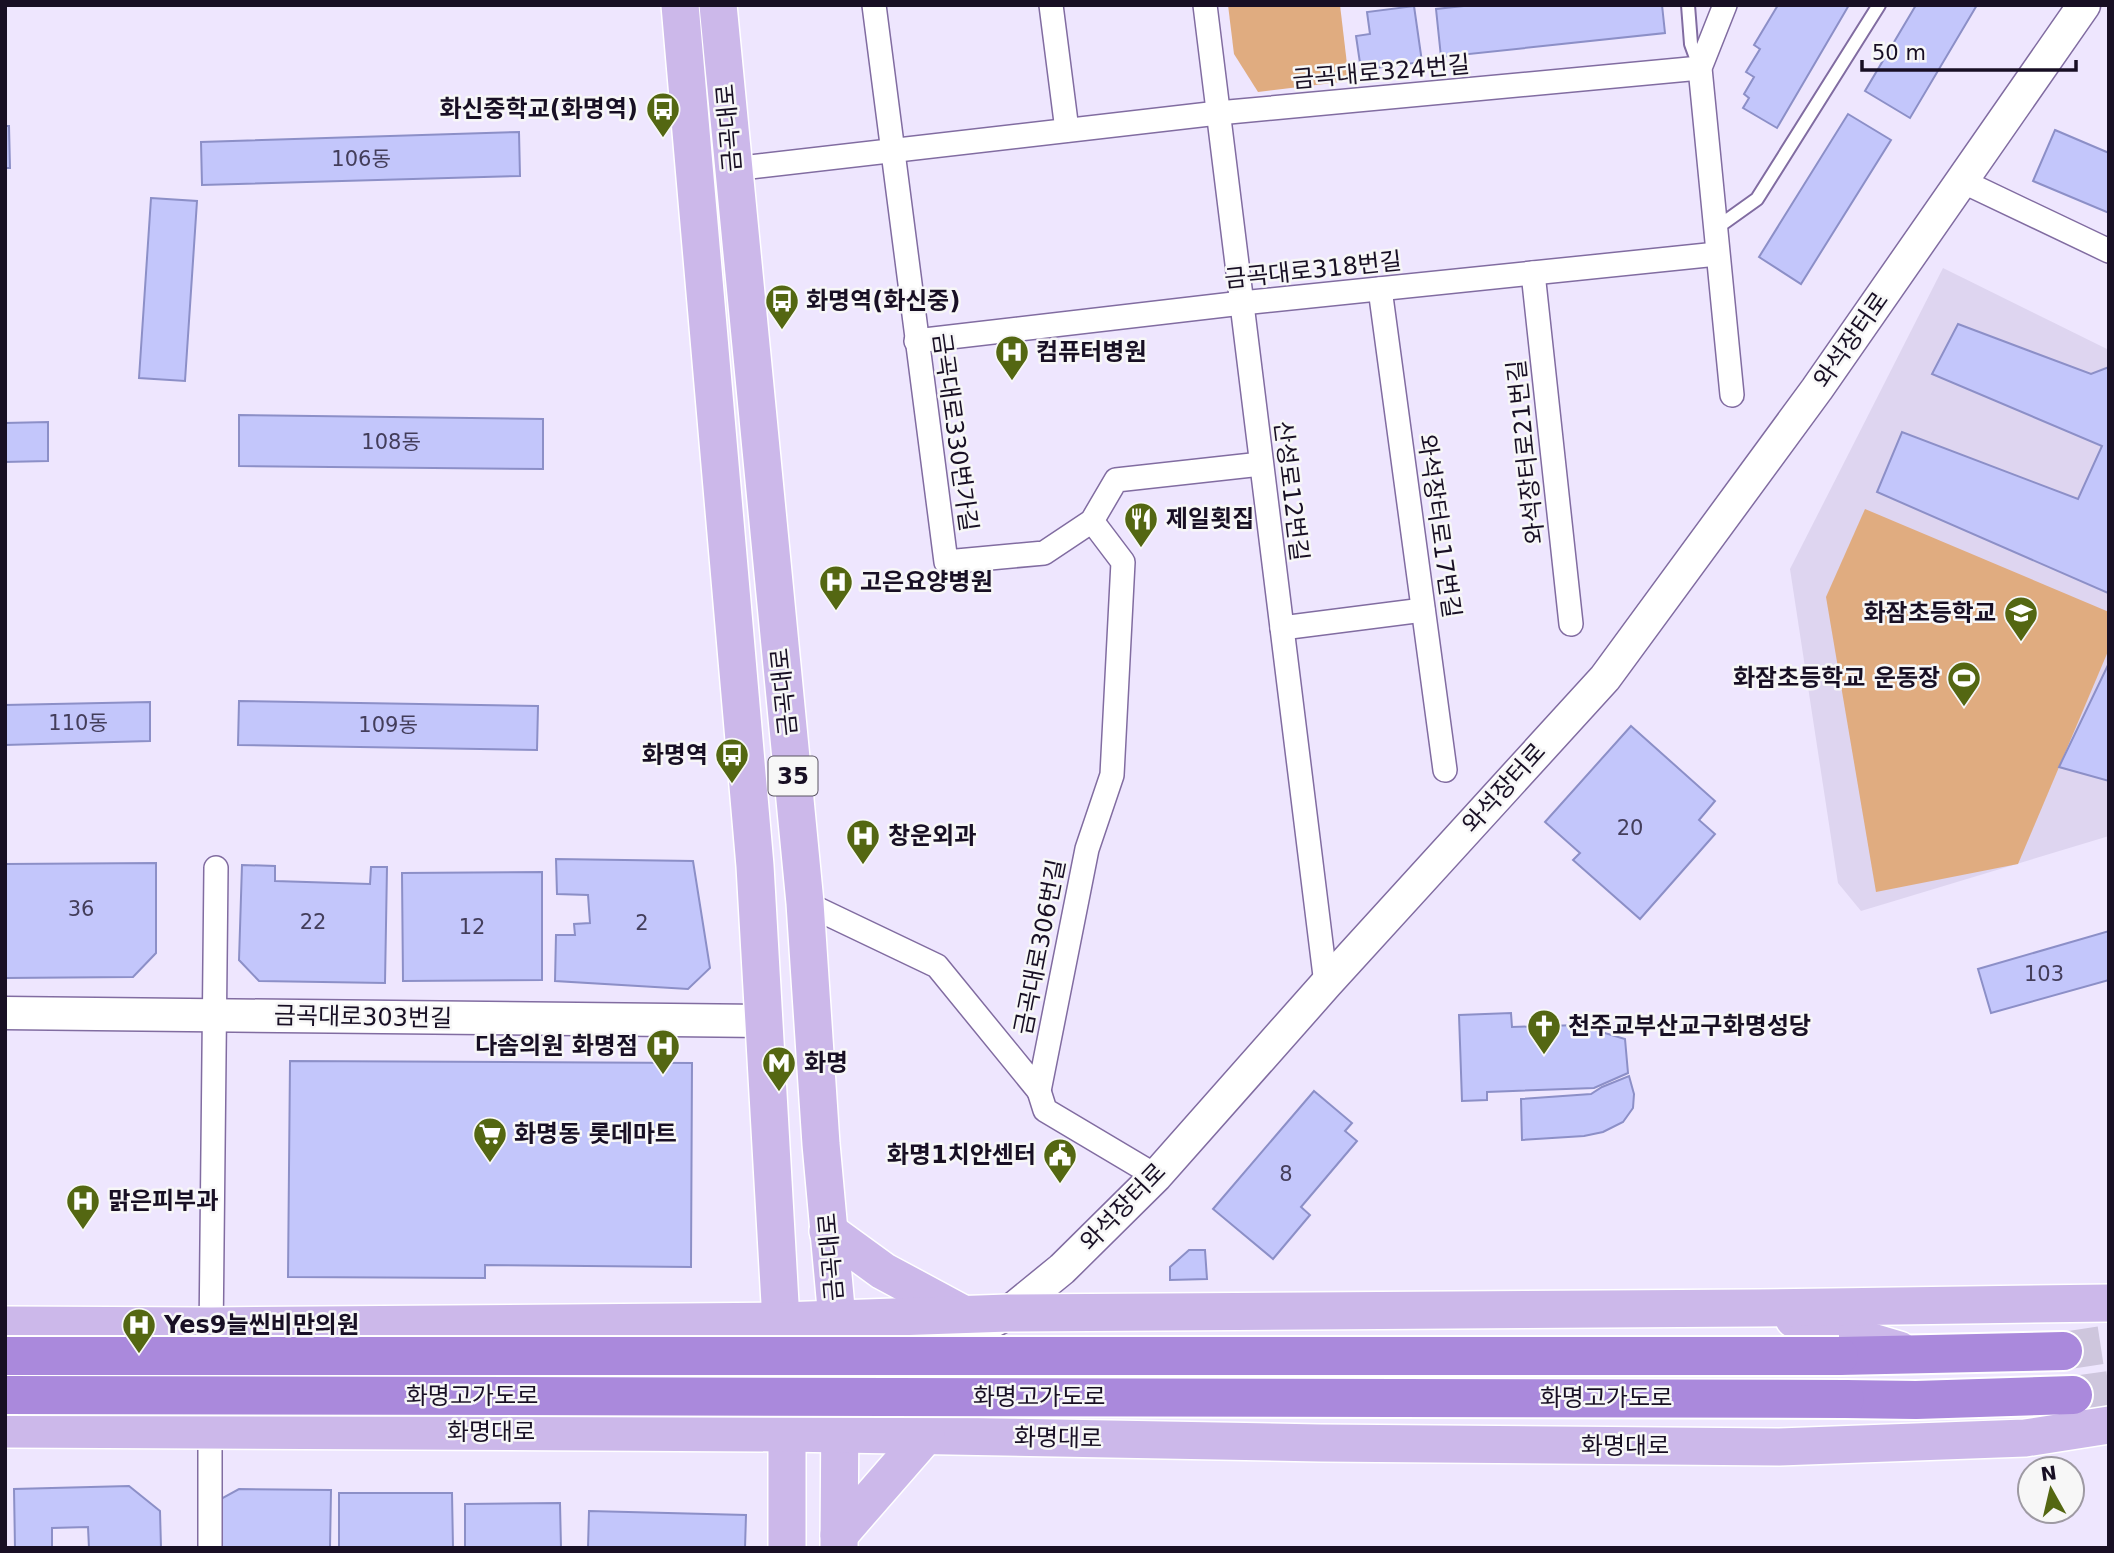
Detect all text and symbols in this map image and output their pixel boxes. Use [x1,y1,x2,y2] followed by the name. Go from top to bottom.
[1862,28,2076,72] scale bar
[1872,41,1926,65] text: 50 m
[1291,50,1471,94] street label: 금곡대로324번길
[711,83,747,173] street label: 금곡대로
[644,90,682,139] bus stop icon: 화신중학교(화명역)
[439,95,638,123] place label: 화신중학교(화명역)
[331,147,391,171] house number: 106동
[1223,247,1403,293] street label: 금곡대로318번길
[763,282,801,331] bus stop icon: 화명역(화신중)
[806,287,960,315] place label: 화명역(화신중)
[1808,287,1894,393] street label: 와석장터로
[927,331,983,533] street label: 금곡대로330번가길
[993,333,1031,382] hospital icon: 컴퓨터병원
[1036,338,1146,366] place label: 컴퓨터병원
[1502,358,1550,546] street label: 와석장터로21번길
[1269,419,1313,563] street label: 산성로12번길
[361,430,421,454] house number: 108동
[1412,432,1466,620] street label: 와석장터로17번길
[1122,500,1160,549] restaurant icon: 제일횟집
[1166,505,1254,533] place label: 제일횟집
[817,563,855,612] hospital icon: 고은요양병원
[860,568,992,596] place label: 고은요양병원
[2002,594,2040,643] school or university icon: 화잠초등학교
[1864,599,1996,627] place label: 화잠초등학교
[765,647,803,737] street label: 금곡대로
[1945,659,1983,708] sports icon: 화잠초등학교 운동장
[1733,664,1940,692] place label: 화잠초등학교 운동장
[48,711,108,735] house number: 110동
[358,713,418,737] house number: 109동
[713,736,751,785] bus stop icon: 화명역
[1457,738,1551,838] street label: 와석장터로
[642,741,708,769] place label: 화명역
[768,756,818,796] road number: 35
[1617,816,1643,840] house number: 20
[844,817,882,866] hospital icon: 창운외과
[888,822,976,850] place label: 창운외과
[1009,857,1071,1037] street label: 금곡대로306번길
[68,897,94,921] house number: 36
[300,910,326,934] house number: 22
[635,911,649,935] house number: 2
[459,915,485,939] house number: 12
[2024,962,2064,986] house number: 103
[274,1001,452,1033] street label: 금곡대로303번길
[1525,1007,1563,1056] church icon: 천주교부산교구화명성당
[1568,1012,1811,1040] place label: 천주교부산교구화명성당
[644,1027,682,1076] hospital icon: 다솜의원 화명점
[475,1032,638,1060] place label: 다솜의원 화명점
[760,1044,798,1093] metro station icon: 화명
[804,1049,848,1077] place label: 화명
[471,1115,509,1164] supermarket icon: 화명동 롯데마트
[514,1120,677,1148] place label: 화명동 롯데마트
[1041,1136,1079,1185] public building icon: 화명1치안센터
[887,1141,1036,1169] place label: 화명1치안센터
[1075,1158,1171,1256] street label: 와석장터로
[1279,1162,1293,1186] house number: 8
[64,1182,102,1231] hospital icon: 맑은피부과
[108,1187,218,1215] place label: 맑은피부과
[813,1212,849,1302] street label: 금곡대로
[120,1306,158,1355] hospital icon: Yes9늘씬비만의원
[163,1311,359,1339] place label: Yes9늘씬비만의원
[406,1382,538,1410] street label: 화명고가도로
[973,1383,1105,1411] street label: 화명고가도로
[1540,1384,1672,1412] street label: 화명고가도로
[447,1418,535,1446] street label: 화명대로
[1014,1423,1102,1453] street label: 화명대로
[1581,1432,1669,1460] street label: 화명대로
[2016,1455,2086,1525] north arrow
[2039,1461,2058,1485] text: N

